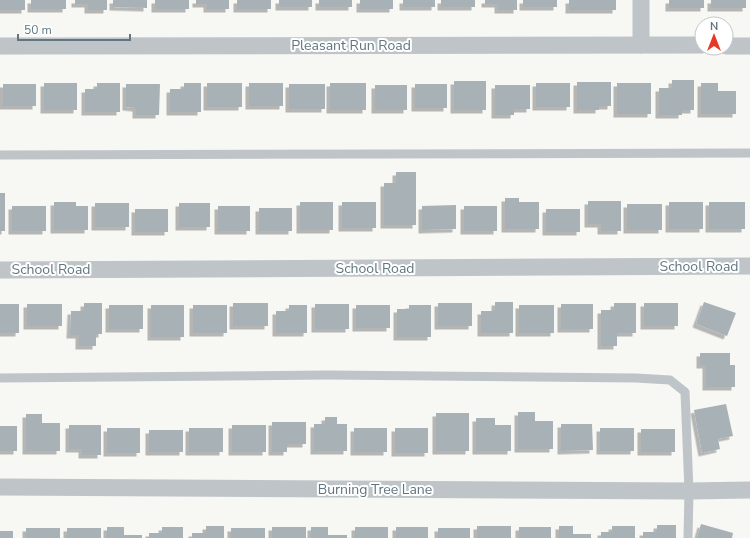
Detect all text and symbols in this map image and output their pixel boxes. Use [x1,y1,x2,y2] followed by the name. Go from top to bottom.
[18,16,130,42] scale bar
[694,16,734,56] north arrow
[710,19,718,34] text: N
[24,22,52,38] text: 50 m
[291,36,411,55] street label: Pleasant Run Road
[660,257,738,276] street label: School Road
[336,259,414,278] street label: School Road
[12,260,90,279] street label: School Road
[318,480,432,499] street label: Burning Tree Lane

